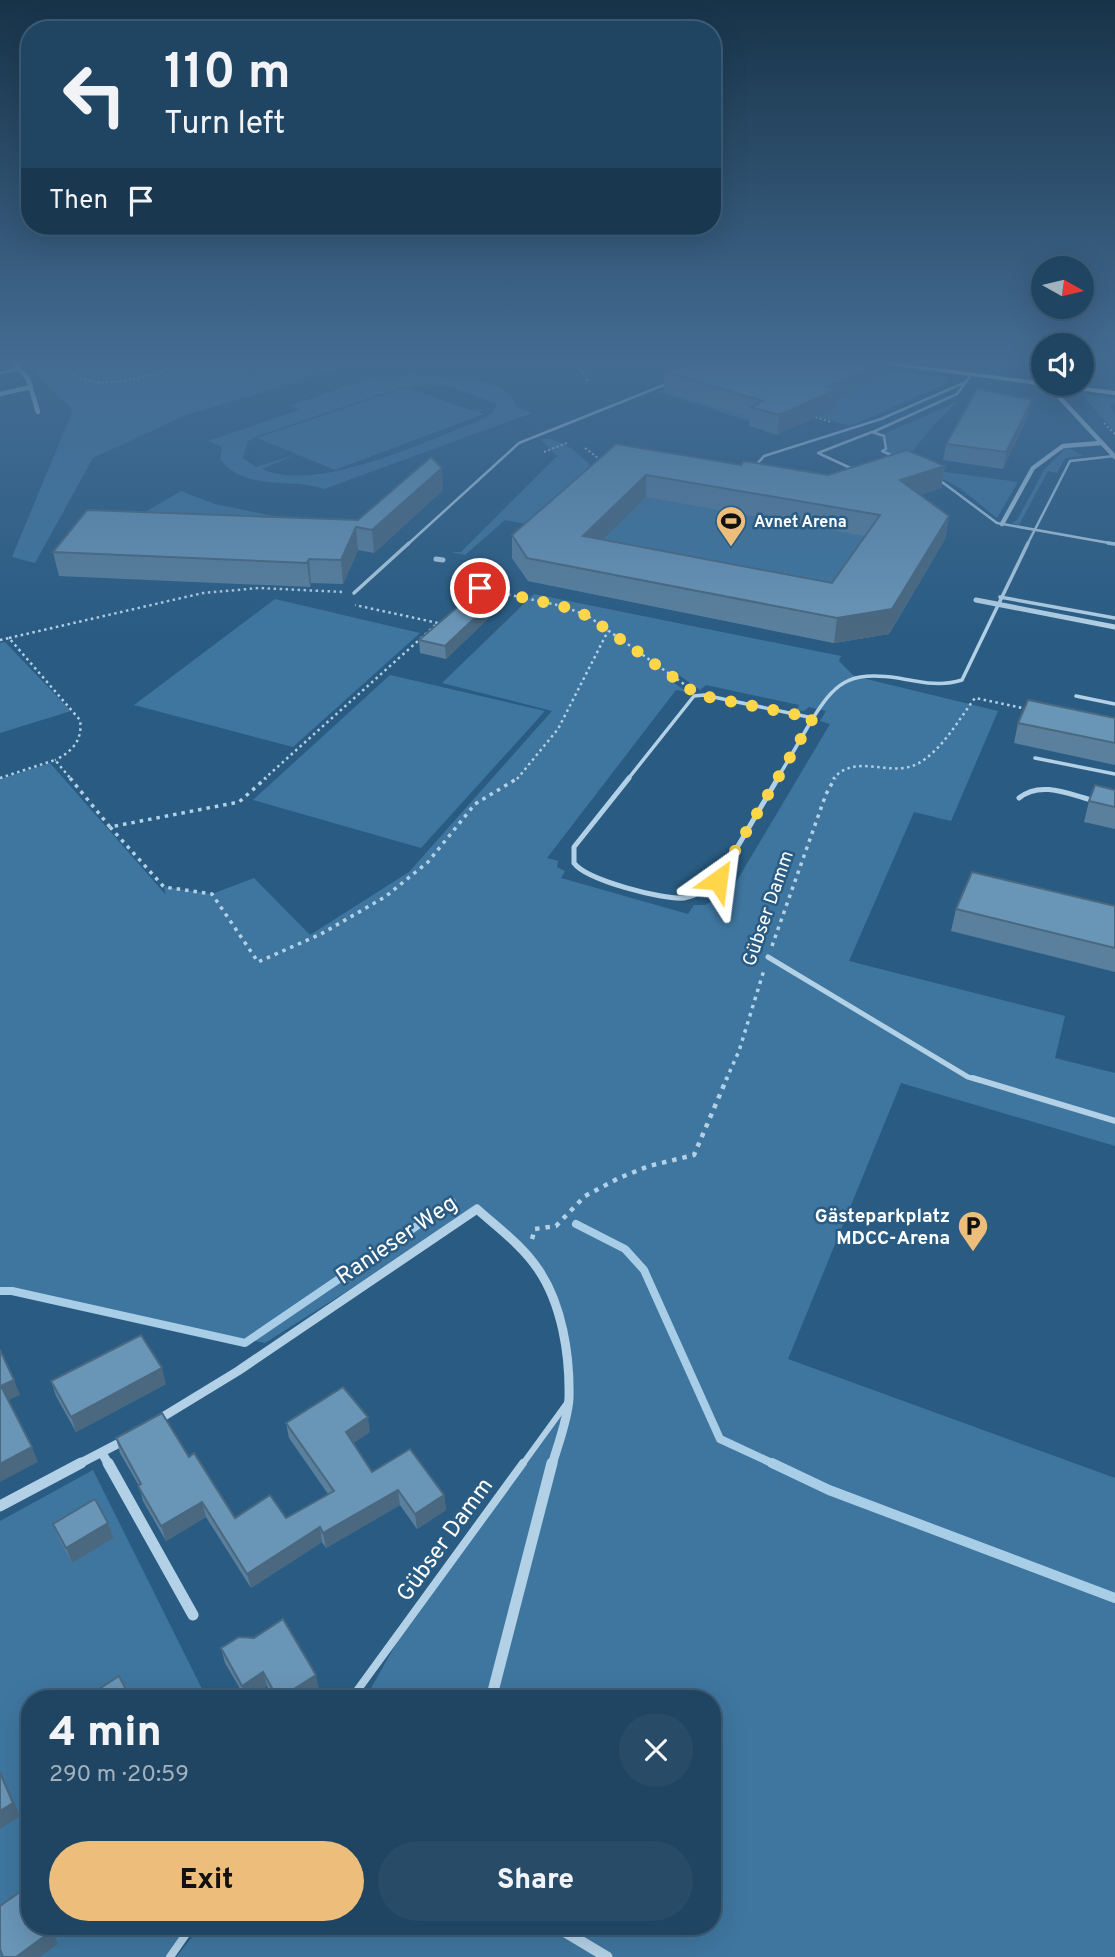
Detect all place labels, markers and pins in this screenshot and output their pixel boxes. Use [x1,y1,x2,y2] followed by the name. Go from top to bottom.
[714,504,748,548] sports icon: Avnet Arena
[754,513,847,533] place label: Avnet Arena
[450,558,510,618] pin
[815,1205,950,1251] place label: Gästeparkplatz MDCC-Arena
[956,1209,990,1253] parking icon: Gästeparkplatz MDCC-Arena

